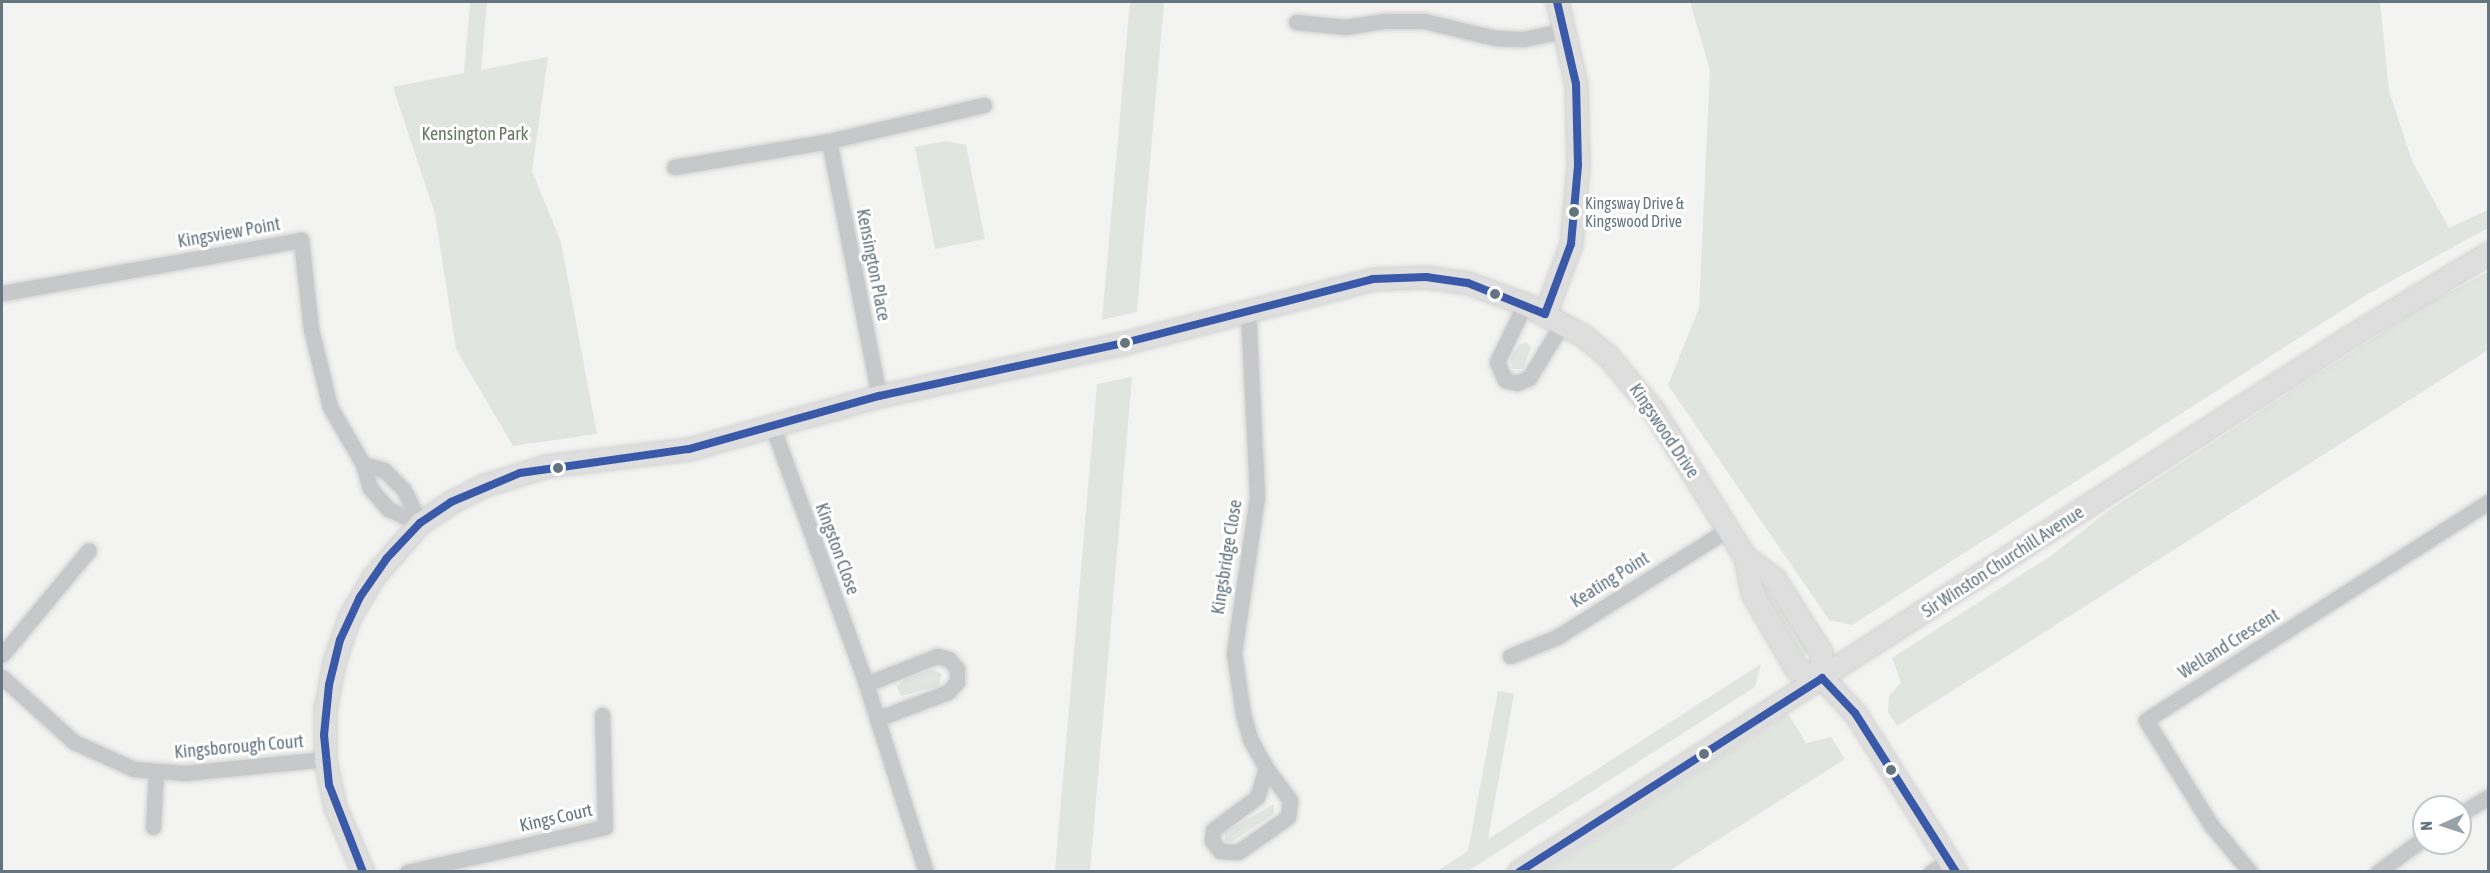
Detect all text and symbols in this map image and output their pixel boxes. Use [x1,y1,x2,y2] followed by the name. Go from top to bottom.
[421,123,529,145] park label: Kensington Park
[1585,193,1684,231] place label: Kingsway Drive & Kingswood Drive
[1568,206,1580,218] marker: Kingsway Drive & Kingswood Drive
[852,207,894,323] street label: Kensington Place
[176,213,282,253] street label: Kingsview Point
[1489,288,1501,300] unlabelled marker
[1119,337,1131,349] unlabelled marker
[1625,380,1703,482] street label: Kingswood Drive
[552,462,564,474] unlabelled marker
[1207,498,1247,616] street label: Kingsbridge Close
[810,500,864,598] street label: Kingston Close
[1918,502,2088,622] street label: Sir Winston Churchill Avenue
[1567,547,1653,613] street label: Keating Point
[2175,604,2283,684] street label: Welland Crescent
[173,731,305,763] street label: Kingsborough Court
[1698,748,1710,760] unlabelled marker
[1885,764,1897,776] unlabelled marker
[2412,795,2472,855] north arrow
[518,799,594,837] street label: Kings Court
[2417,821,2435,831] text: N

